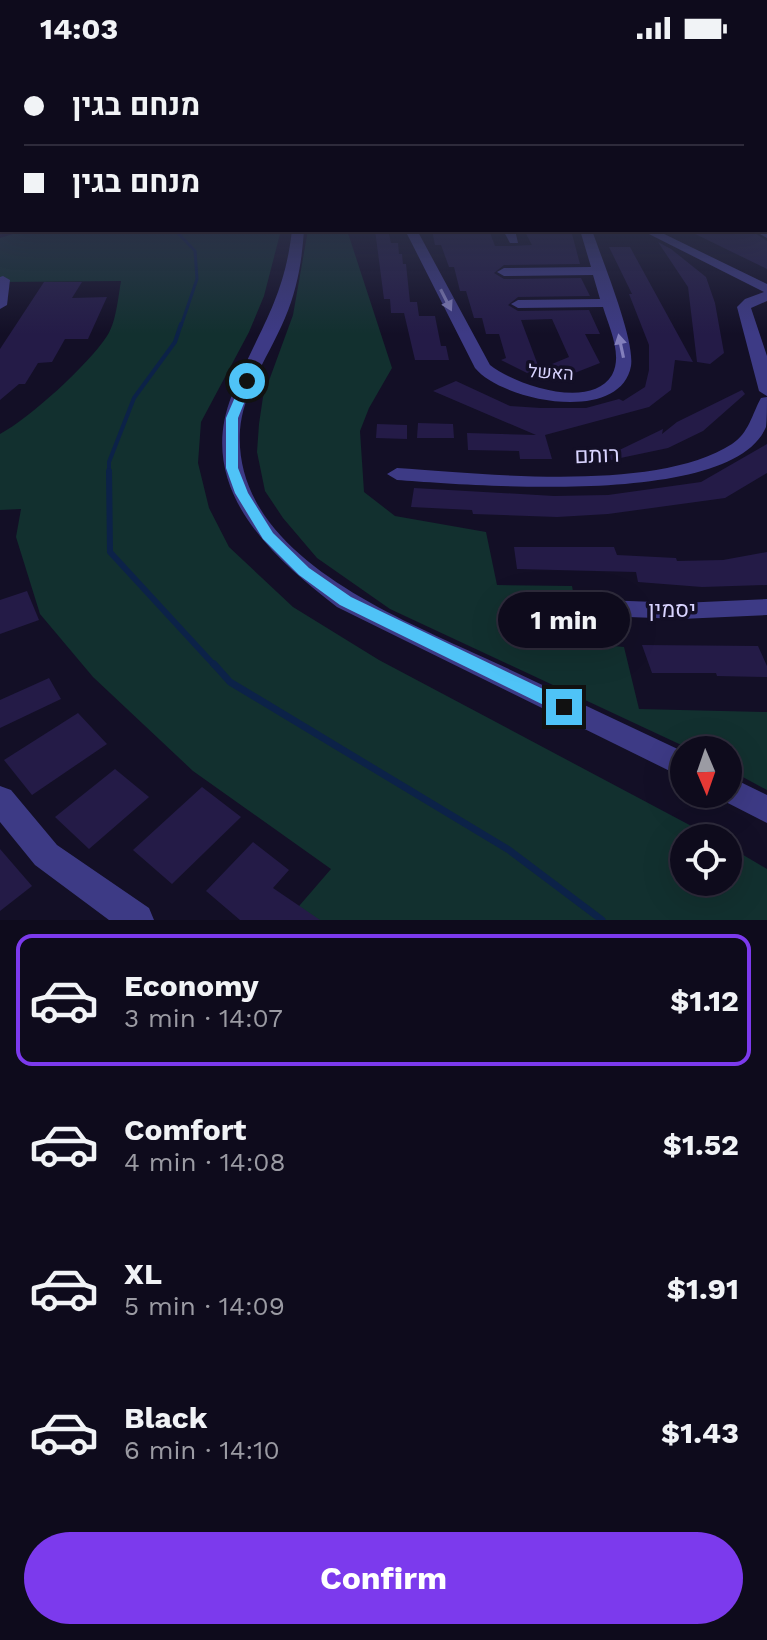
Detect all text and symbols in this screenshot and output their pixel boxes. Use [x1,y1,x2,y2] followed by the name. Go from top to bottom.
[40,11,118,46] text: 14:03
[72,87,200,122] text: מנחם בגין
[72,164,200,199] text: מנחם בגין
[439,288,453,311] one-way arrow
[614,333,626,358] one-way arrow
[527,360,575,384] street label: האשל
[229,363,265,399] route start
[574,442,620,468] street label: רותם
[498,591,630,647] callout: 1 min
[648,597,696,622] street label: יסמין
[531,605,597,635] text: 1 min
[546,689,582,725] route end
[670,736,742,808] north arrow
[670,736,742,896] map controls
[670,824,742,896] button: locate
[28,964,100,1036] icon: car
[124,968,259,1003] text: Economy
[670,983,739,1018] text: $1.12
[124,1003,283,1033] text: 3 min · 14:07
[28,1108,100,1180] icon: car
[124,1112,246,1147] text: Comfort
[663,1127,739,1162] text: $1.52
[124,1147,286,1177] text: 4 min · 14:08
[28,1252,100,1324] icon: car
[124,1256,162,1291] text: XL
[667,1271,739,1306] text: $1.91
[124,1291,285,1321] text: 5 min · 14:09
[28,1396,100,1468] icon: car
[124,1400,208,1435] text: Black
[661,1415,739,1450] text: $1.43
[124,1435,280,1465] text: 6 min · 14:10
[24,1532,743,1624] button: Confirm

